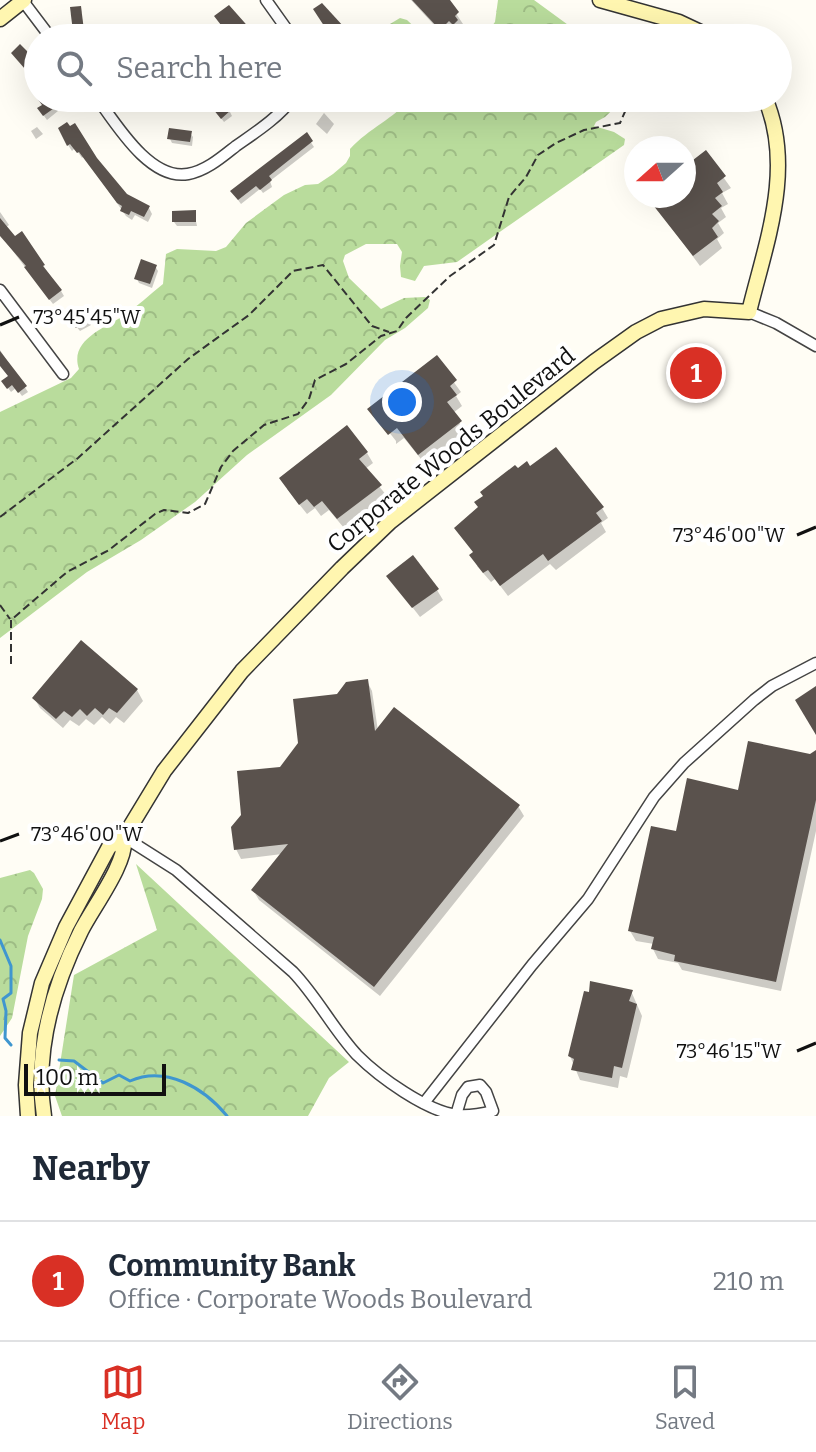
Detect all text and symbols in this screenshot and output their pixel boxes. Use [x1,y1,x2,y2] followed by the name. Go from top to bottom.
[24,24,792,112] search box
[52,46,96,90] icon: search
[116,50,283,86] text: Search here
[624,136,696,208] north arrow
[33,305,141,329] text: 73°45'45"W
[322,341,580,559] street label: Corporate Woods Boulevard
[670,343,722,403] pin: 1
[382,382,422,422] your location
[673,523,785,547] text: 73°46'00"W
[31,822,143,846] text: 73°46'00"W
[676,1039,782,1063] text: 73°46'15"W
[24,1060,166,1096] scale bar
[36,1064,99,1091] text: 100 m
[32,1148,150,1189] text: Nearby
[108,1248,356,1284] text: Community Bank
[52,1266,64,1297] text: 1
[713,1266,784,1297] text: 210 m
[108,1284,532,1315] text: Office · Corporate Woods Boulevard
[101,1360,145,1435] tab: Map
[347,1360,453,1435] tab: Directions
[655,1360,715,1435] tab: Saved

